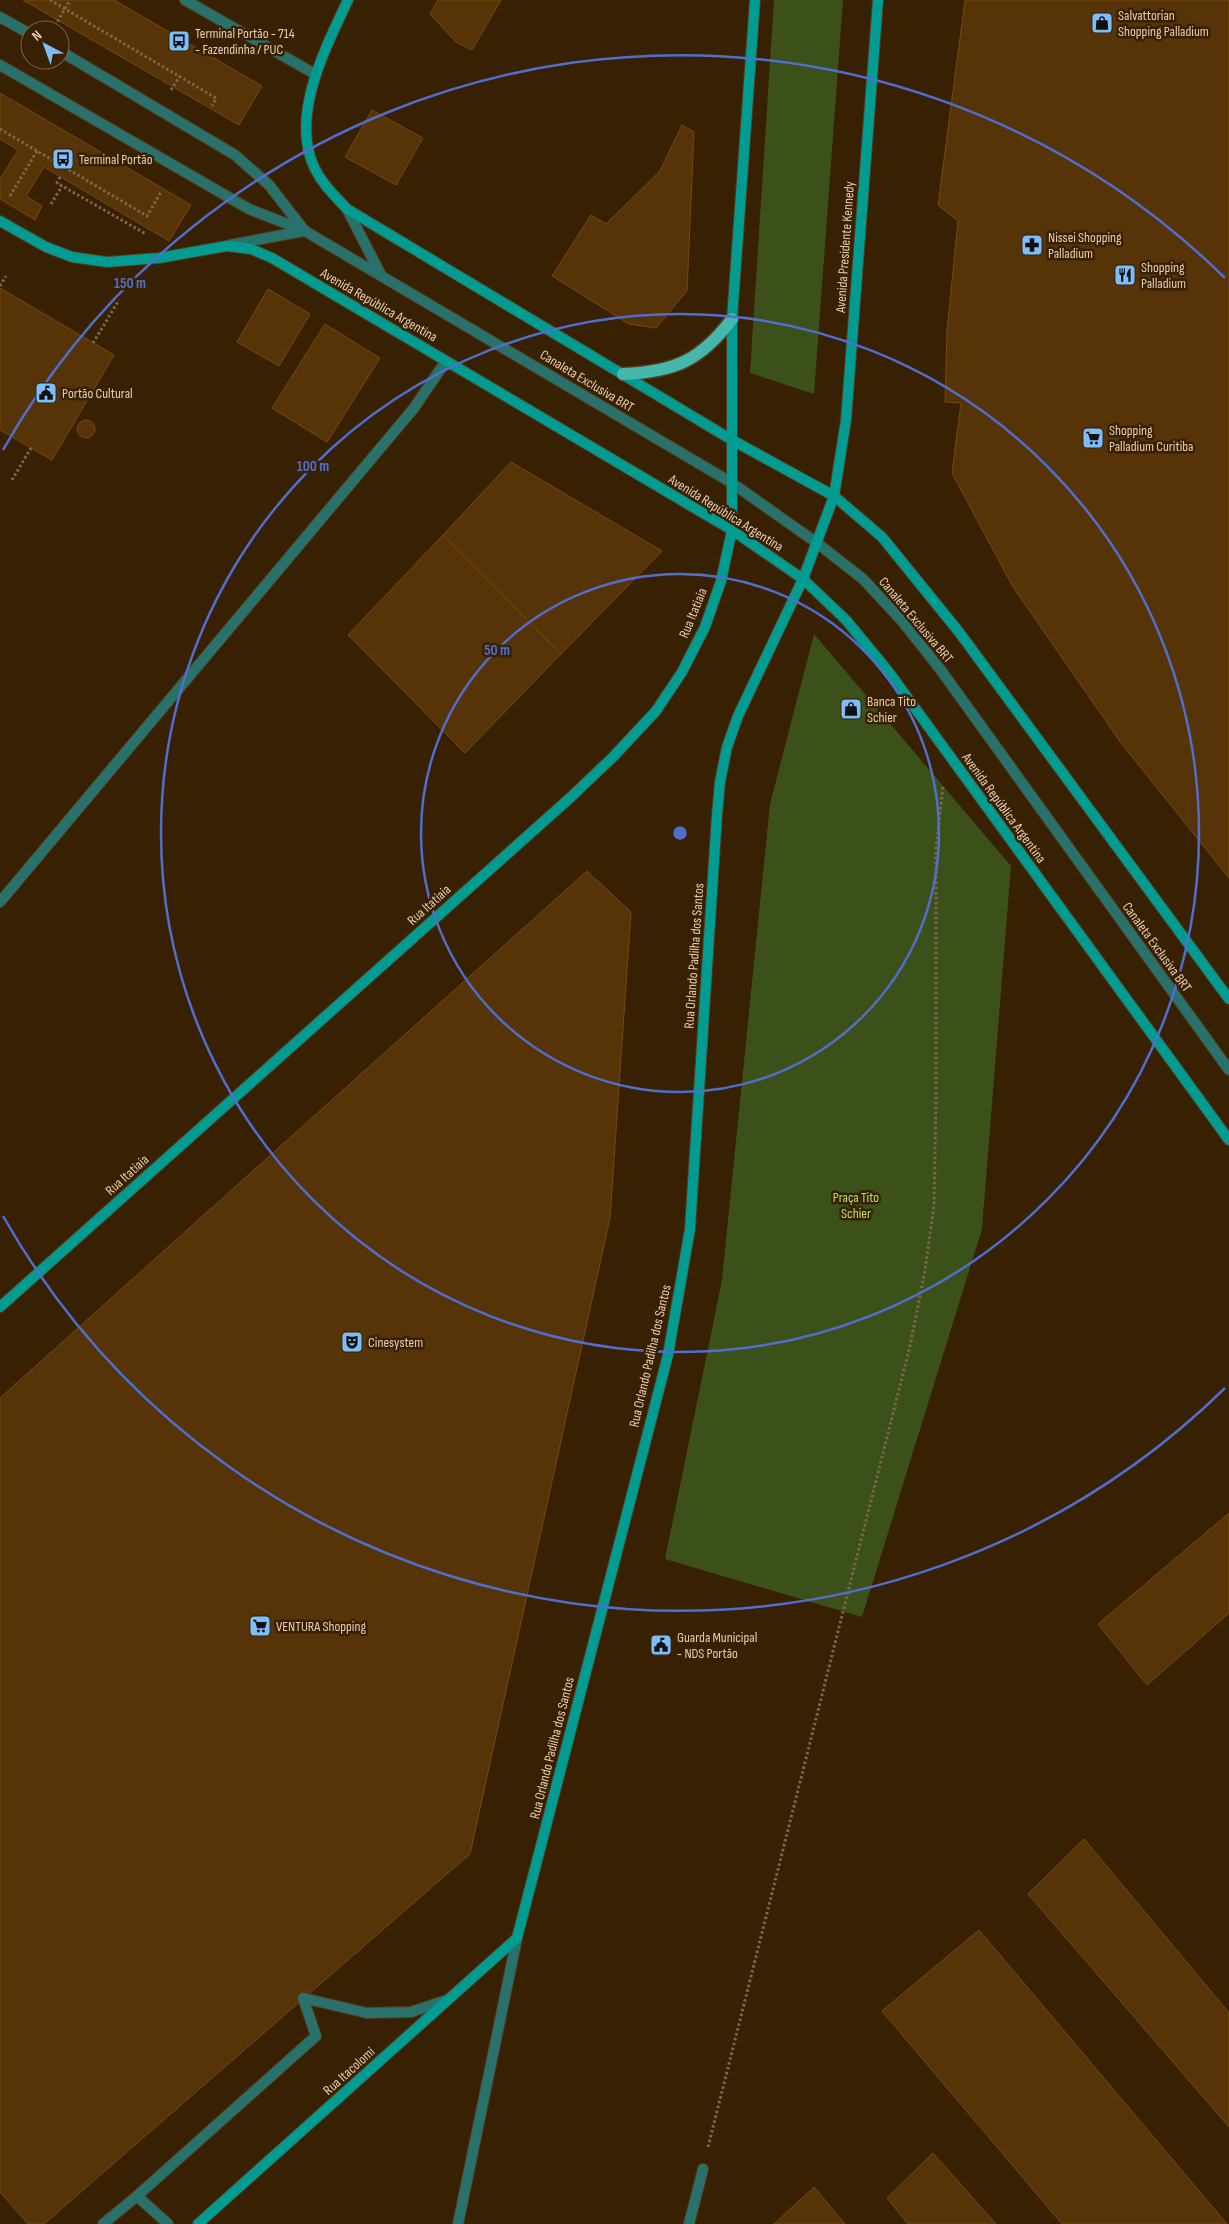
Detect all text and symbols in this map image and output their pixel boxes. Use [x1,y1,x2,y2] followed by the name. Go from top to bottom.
[1118,7,1209,40] place label: Salvattorian Shopping Palladium
[1090,11,1114,35] shop icon: Salvattorian Shopping Palladium
[20,20,70,70] north arrow
[195,25,295,58] place label: Terminal Portão - 714 - Fazendinha / PUC
[28,27,45,44] text: N
[167,29,191,53] bus stop icon: Terminal Portão - 714 - Fazendinha / PUC
[51,147,75,171] bus stop icon: Terminal Portão
[79,151,153,168] place label: Terminal Portão
[832,180,858,314] street label: Avenida Presidente Kennedy
[1048,229,1122,262] place label: Nissei Shopping Palladium
[1020,233,1044,257] pharmacy icon: Nissei Shopping Palladium
[1141,259,1186,292] place label: Shopping Palladium
[1113,263,1137,287] restaurant icon: Shopping Palladium
[317,264,440,345] street label: Avenida República Argentina
[114,274,146,293] text: 150 m
[537,346,637,416] street label: Canaleta Exclusiva BRT
[34,381,58,405] public building icon: Portão Cultural
[62,385,133,402] place label: Portão Cultural
[1109,422,1194,455] place label: Shopping Palladium Curitiba
[1081,426,1105,450] supermarket icon: Shopping Palladium Curitiba
[297,457,329,476] text: 100 m
[665,470,787,555] street label: Avenida República Argentina
[875,574,957,667] street label: Canaleta Exclusiva BRT
[675,585,711,641] street label: Rua Itatiaia
[484,641,510,660] text: 50 m
[867,693,916,726] place label: Banca Tito Schier
[839,697,863,721] shop icon: Banca Tito Schier
[958,749,1050,866] street label: Avenida República Argentina
[671,824,689,842] centre of rings
[404,881,454,929] street label: Rua Itatiaia
[680,883,708,1029] street label: Rua Orlando Padilha dos Santos
[1119,899,1195,995] street label: Canaleta Exclusiva BRT
[102,1151,152,1199] street label: Rua Itatiaia
[833,1189,879,1222] park label: Praça Tito Schier
[625,1283,675,1429] street label: Rua Orlando Padilha dos Santos
[340,1330,364,1354] theatre icon: Cinesystem
[368,1334,423,1351] place label: Cinesystem
[248,1614,272,1638] supermarket icon: VENTURA Shopping
[276,1618,366,1635] place label: VENTURA Shopping
[677,1629,757,1662] place label: Guarda Municipal - NDS Portão
[649,1633,673,1657] public building icon: Guarda Municipal - NDS Portão
[526,1675,578,1821] street label: Rua Orlando Padilha dos Santos
[320,2043,378,2099] street label: Rua Itacolomi

